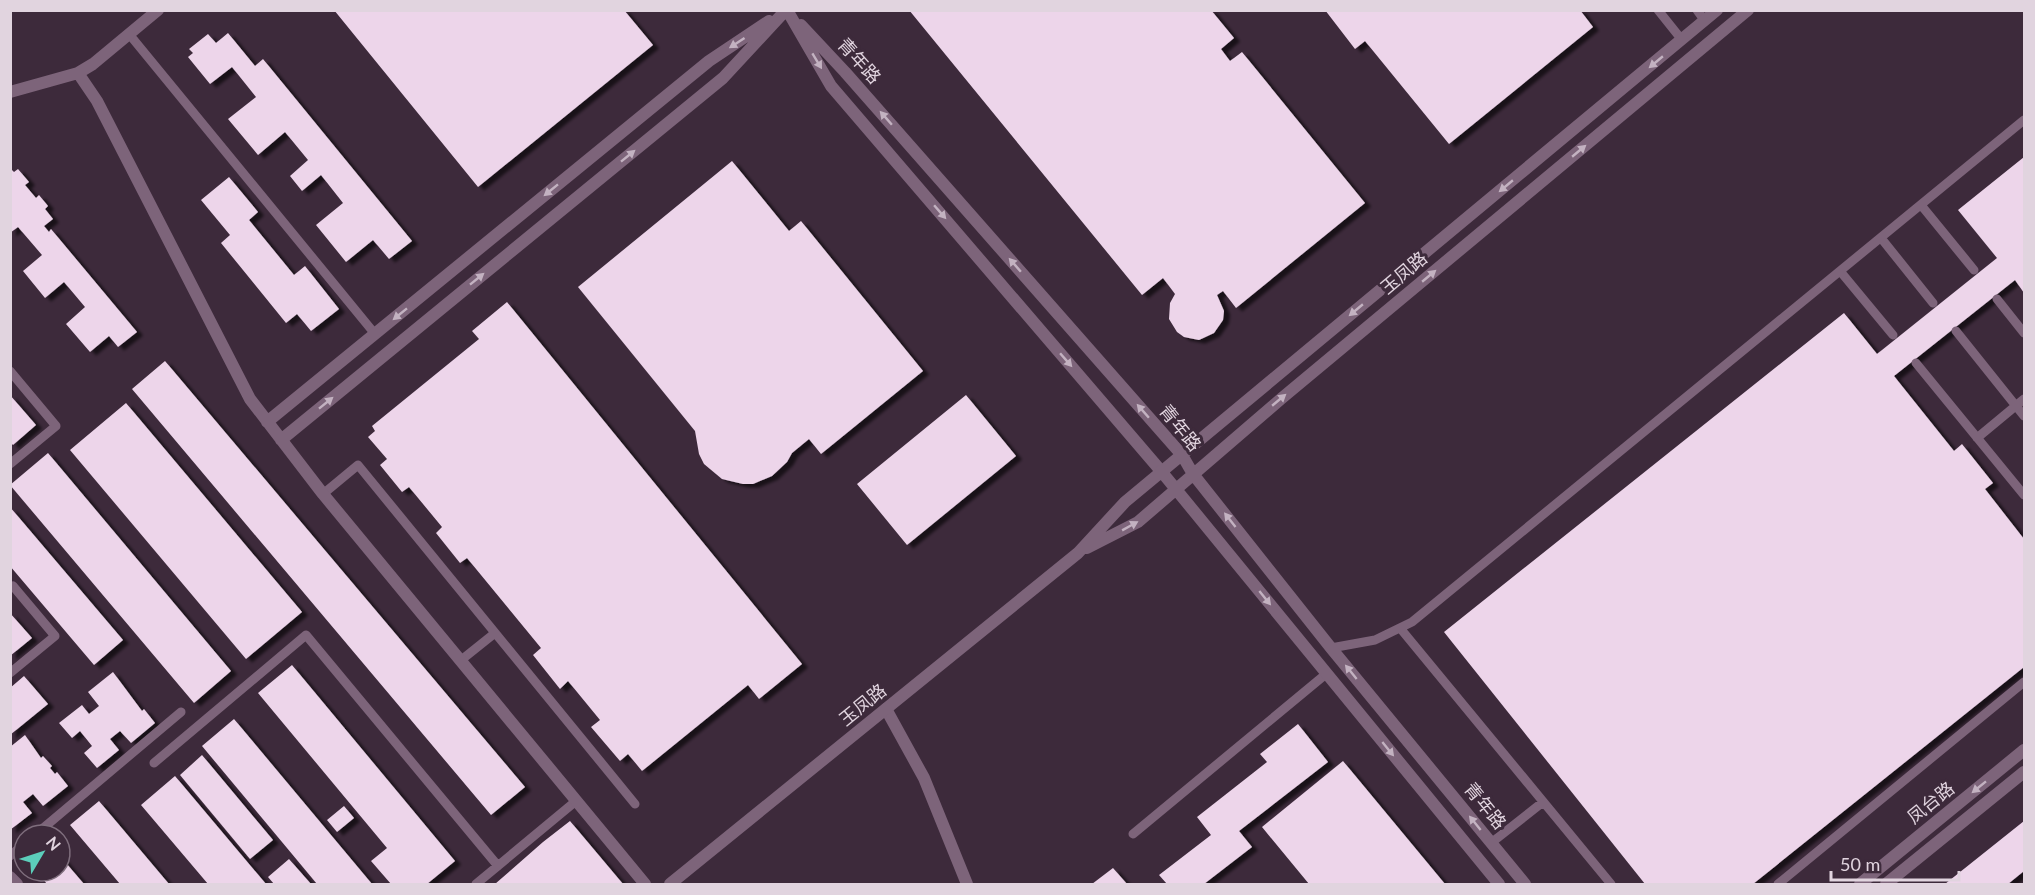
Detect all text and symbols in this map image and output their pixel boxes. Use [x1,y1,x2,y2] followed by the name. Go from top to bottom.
[834,33,886,88] street label: 青年路
[728,37,745,48] one-way arrow
[811,53,822,69] one-way arrow
[1648,55,1664,68] one-way arrow
[880,111,893,126] one-way arrow
[1571,145,1587,158] one-way arrow
[620,150,635,163] one-way arrow
[1499,179,1514,192] one-way arrow
[544,183,559,196] one-way arrow
[933,204,946,220] one-way arrow
[1376,246,1431,298] street label: 玉凤路
[1008,257,1022,272] one-way arrow
[1421,269,1437,282] one-way arrow
[469,273,485,286] one-way arrow
[1348,304,1364,317] one-way arrow
[392,307,408,320] one-way arrow
[1059,352,1072,367] one-way arrow
[1271,394,1286,407] one-way arrow
[318,397,333,410] one-way arrow
[1155,399,1206,455] street label: 青年路
[1137,404,1150,419] one-way arrow
[1223,512,1236,528] one-way arrow
[1122,521,1139,531] one-way arrow
[1258,590,1271,606] one-way arrow
[1345,664,1358,680] one-way arrow
[834,679,890,730] street label: 玉凤路
[1381,741,1394,756] one-way arrow
[1460,777,1511,833] street label: 青年路
[1902,777,1958,828] street label: 凤台路
[1971,781,1987,794] one-way arrow
[1469,816,1482,831] one-way arrow
[12,823,72,883] north arrow
[43,832,65,854] text: N
[1831,844,1958,882] scale bar
[1840,853,1880,875] text: 50 m

